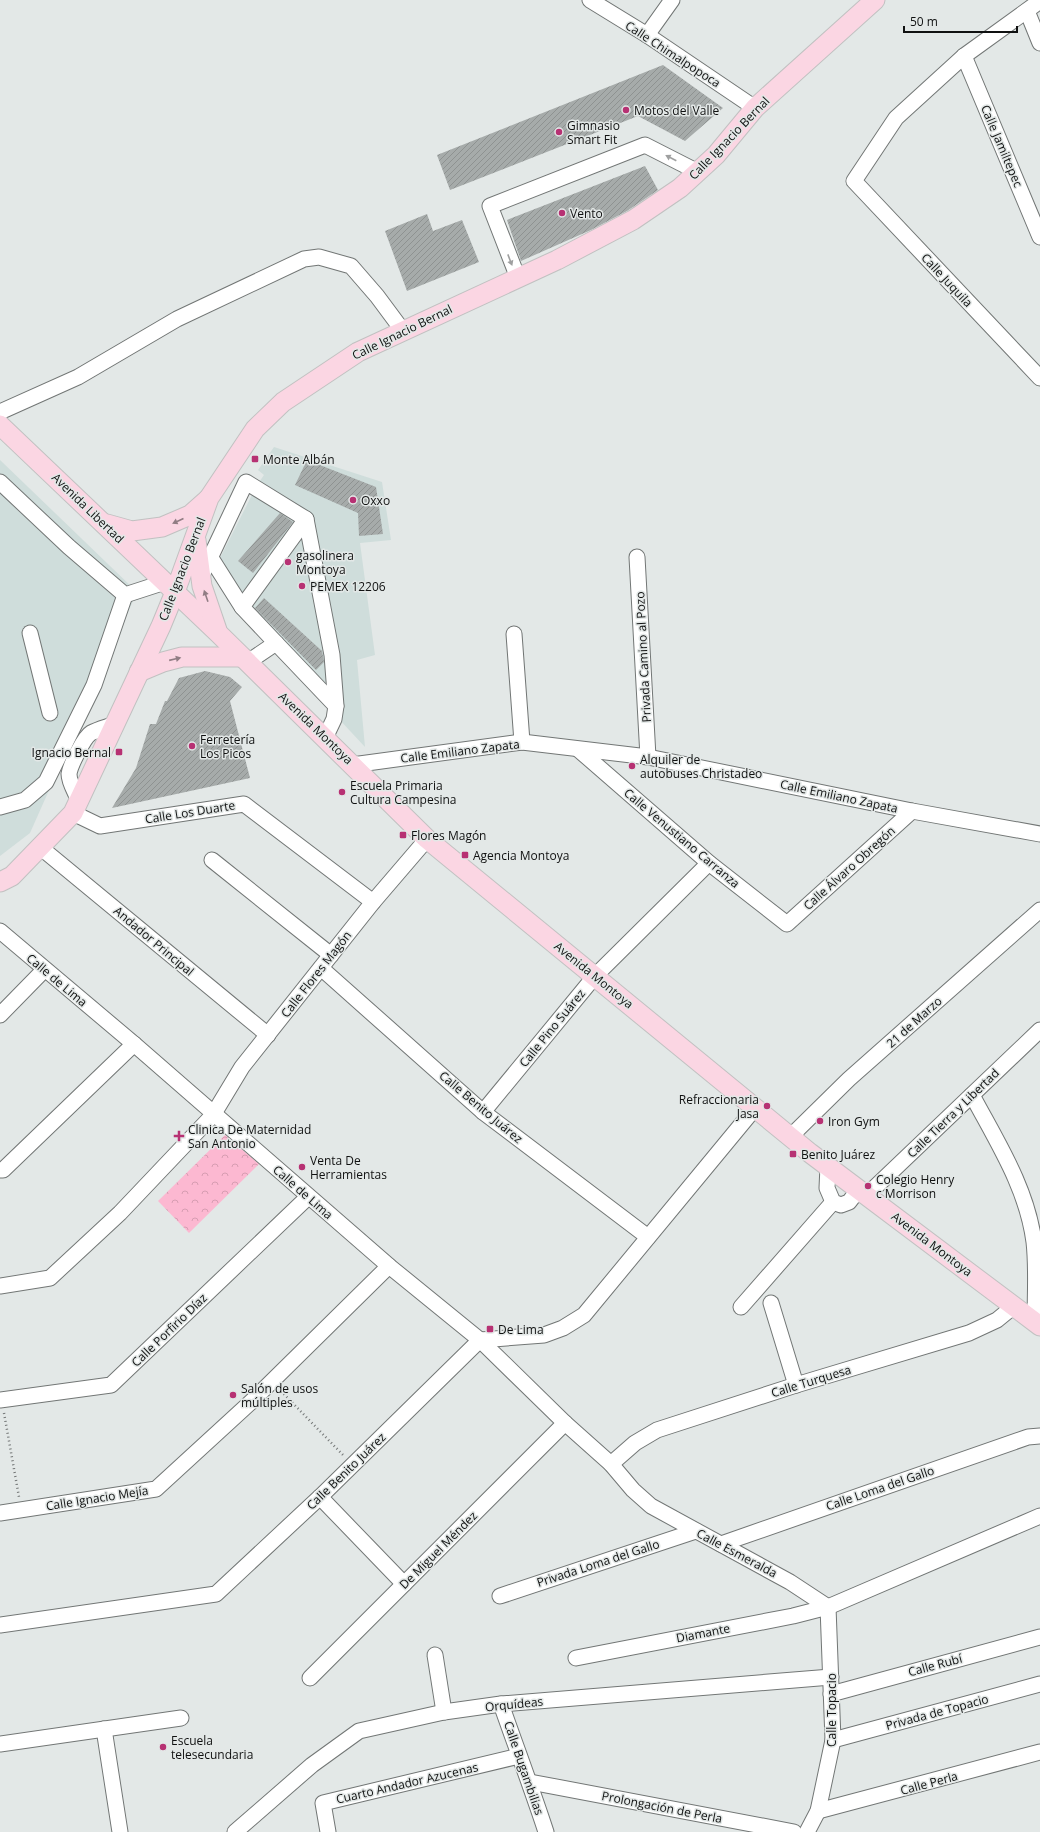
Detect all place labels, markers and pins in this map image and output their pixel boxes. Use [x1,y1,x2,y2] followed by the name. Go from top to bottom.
[634,102,719,119] place label: Motos del Valle
[621,105,631,115] marker: Motos del Valle
[567,117,620,148] place label: Gimnasio Smart Fit
[554,127,564,137] marker: Gimnasio Smart Fit
[570,205,603,222] place label: Vento
[557,208,567,218] marker: Vento
[263,451,335,468] place label: Monte Albán
[250,454,260,464] marker: Monte Albán
[361,492,390,509] place label: Oxxo
[348,495,358,505] marker: Oxxo
[296,547,354,578] place label: gasolinera Montoya
[283,557,293,567] marker: gasolinera Montoya
[310,578,386,595] place label: PEMEX 12206
[297,581,307,591] marker: PEMEX 12206
[200,731,255,762] place label: Ferretería Los Picos
[187,741,197,751] marker: Ferretería Los Picos
[32,744,111,761] place label: Ignacio Bernal
[114,747,124,757] marker: Ignacio Bernal
[640,751,762,782] place label: Alquiler de autobuses Christadeo
[627,761,637,771] marker: Alquiler de autobuses Christadeo
[350,777,456,808] place label: Escuela Primaria Cultura Campesina
[337,787,347,797] marker: Escuela Primaria Cultura Campesina
[411,827,486,844] place label: Flores Magón
[398,830,408,840] marker: Flores Magón
[473,847,569,864] place label: Agencia Montoya
[460,850,470,860] marker: Agencia Montoya
[679,1091,759,1122] place label: Refraccionaria Jasa
[762,1101,772,1111] marker: Refraccionaria Jasa
[828,1113,880,1130] place label: Iron Gym
[815,1116,825,1126] marker: Iron Gym
[188,1121,311,1152] place label: Clinica De Maternidad San Antonio
[173,1130,185,1142] marker: Clinica De Maternidad San Antonio
[801,1146,875,1163] place label: Benito Juárez
[788,1149,798,1159] marker: Benito Juárez
[310,1152,387,1183] place label: Venta De Herramientas
[297,1162,307,1172] marker: Venta De Herramientas
[876,1171,955,1202] place label: Colegio Henry c Morrison
[863,1181,873,1191] marker: Colegio Henry c Morrison
[498,1321,544,1338] place label: De Lima
[485,1324,495,1334] marker: De Lima
[241,1380,318,1411] place label: Salón de usos múltiples
[228,1390,238,1400] marker: Salón de usos múltiples
[171,1732,253,1763] place label: Escuela telesecundaria
[158,1742,168,1752] marker: Escuela telesecundaria

